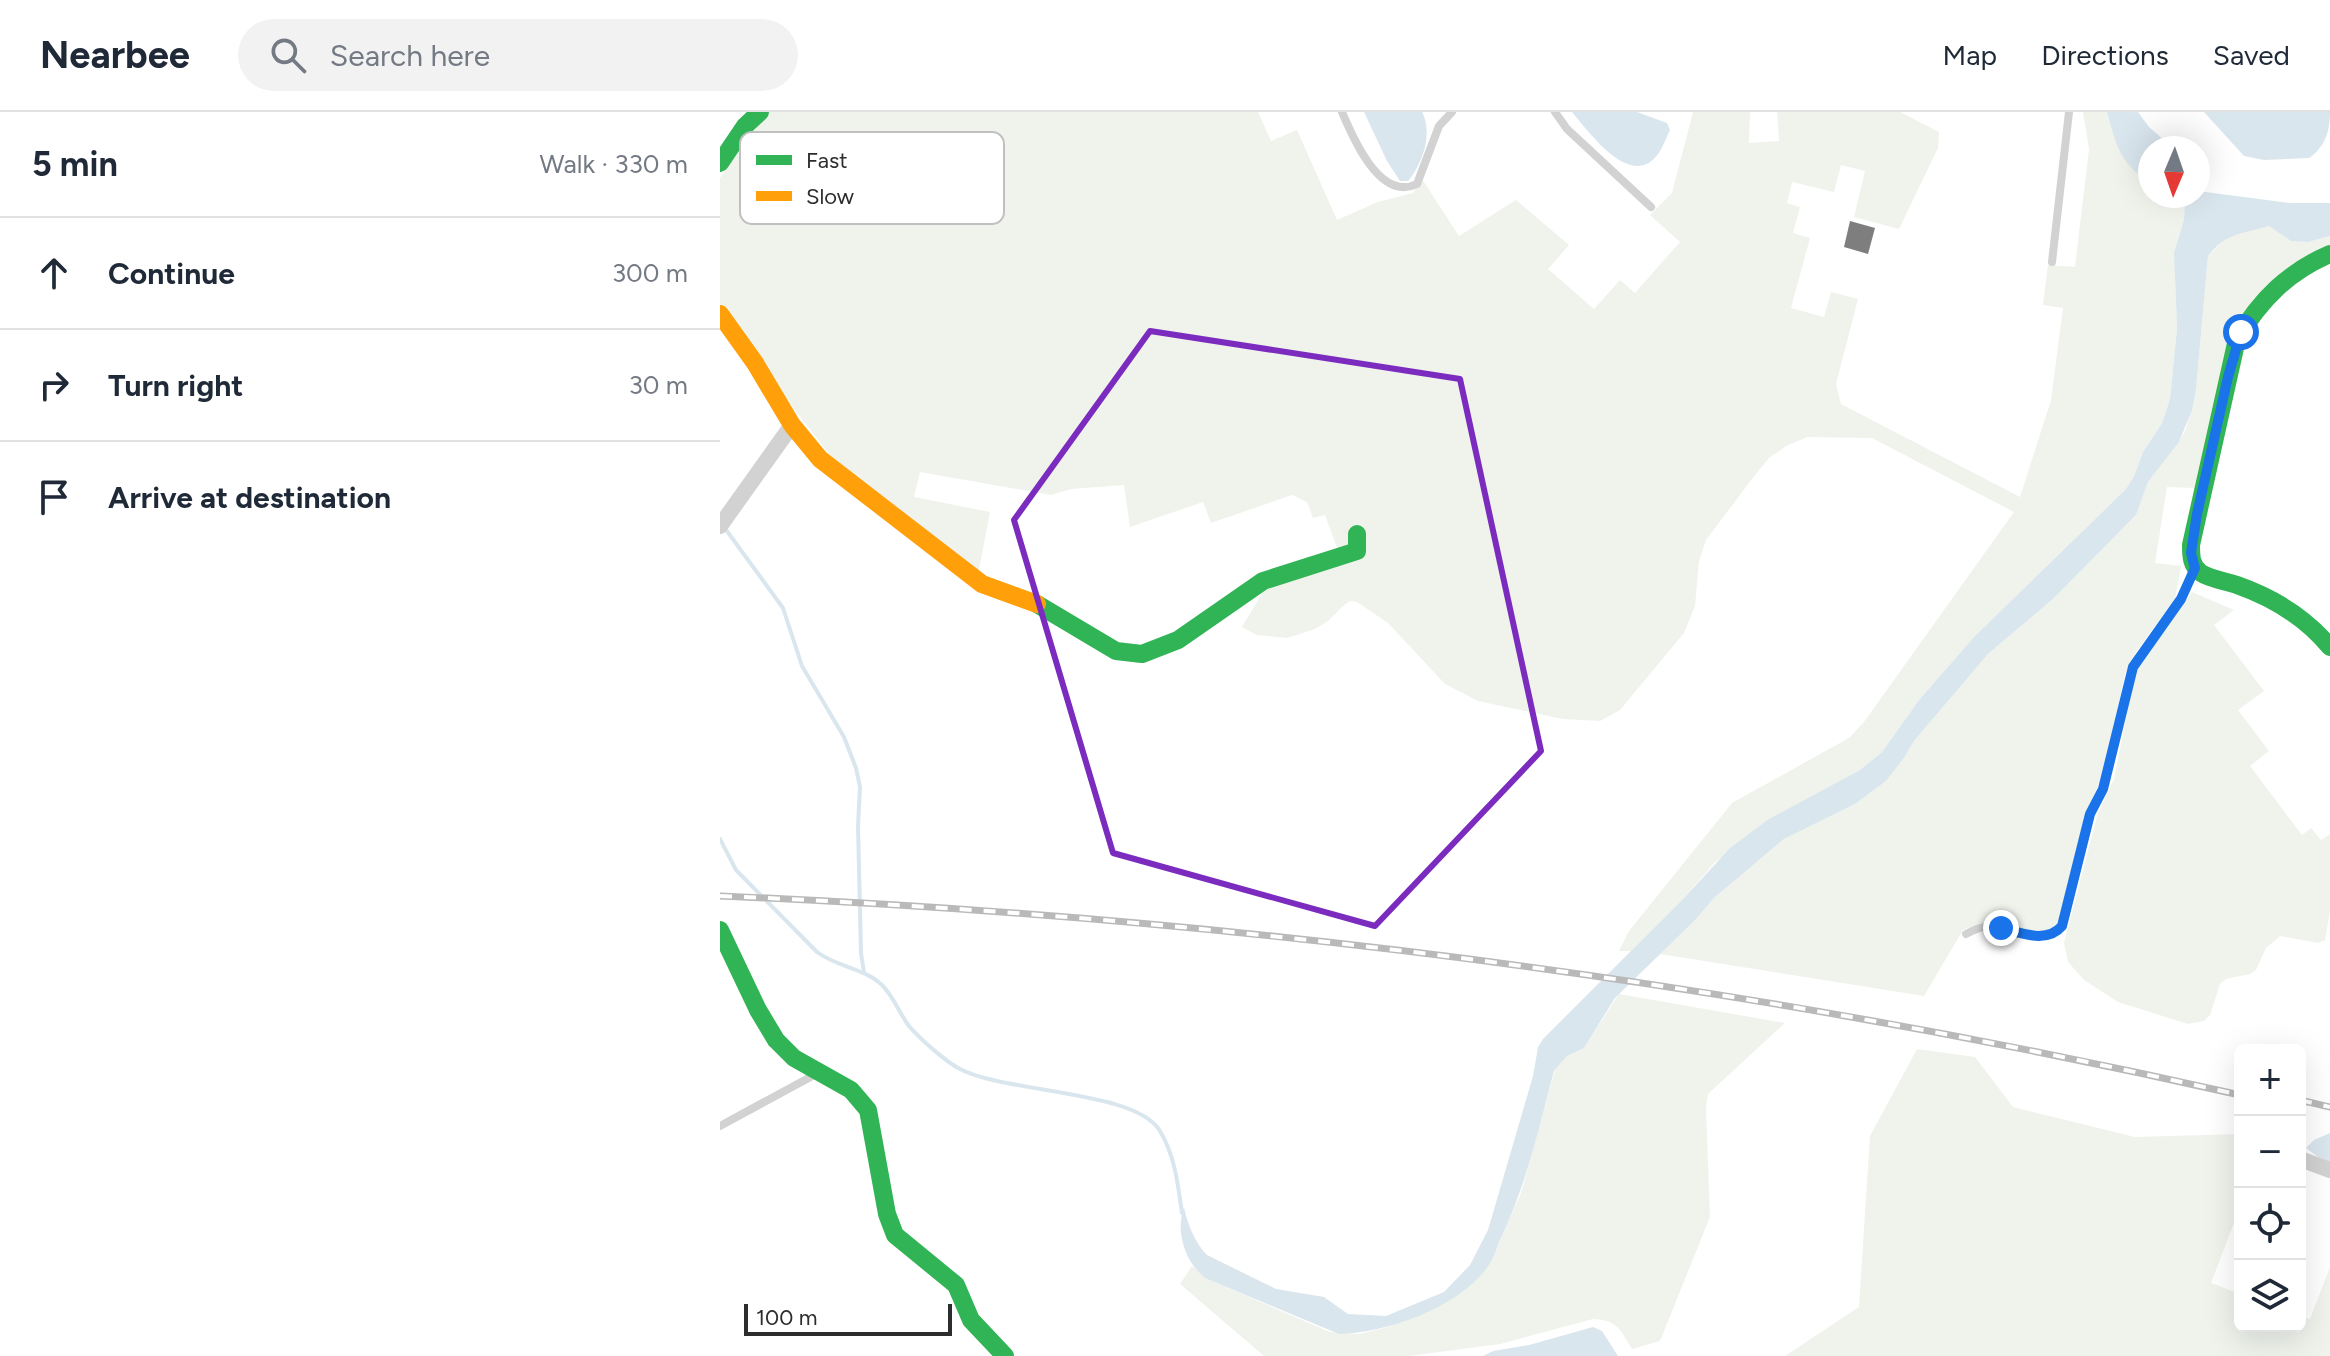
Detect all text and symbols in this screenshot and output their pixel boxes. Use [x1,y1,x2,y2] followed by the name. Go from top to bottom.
[238,19,798,91] search box
[40,32,190,78] text: Nearbee
[266,33,310,77] icon: search
[330,37,490,74] text: Search here
[1943,38,1997,72] text: Map
[2041,38,2169,72] text: Directions
[2213,38,2290,72] text: Saved
[740,132,1004,224] legend
[2138,136,2210,208] north arrow
[32,144,118,185] text: 5 min
[806,147,848,174] text: Fast
[540,148,688,180] text: Walk · 330 m
[806,183,855,210] text: Slow
[32,251,76,295] icon: ahead
[108,255,235,292] text: Continue
[612,257,688,289] text: 300 m
[2223,314,2259,350] route start
[32,363,76,407] icon: right
[108,367,243,404] text: Turn right
[629,369,688,401] text: 30 m
[32,475,76,519] icon: arrive
[108,479,391,516] text: Arrive at destination
[1983,910,2019,946] route end
[2234,1044,2306,1332] map controls
[2234,1044,2306,1116] button: +
[2234,1116,2306,1188] button: −
[2234,1188,2306,1260] button: locate
[2234,1260,2306,1332] button: layers
[744,1300,952,1336] scale bar
[756,1304,817,1331] text: 100 m

